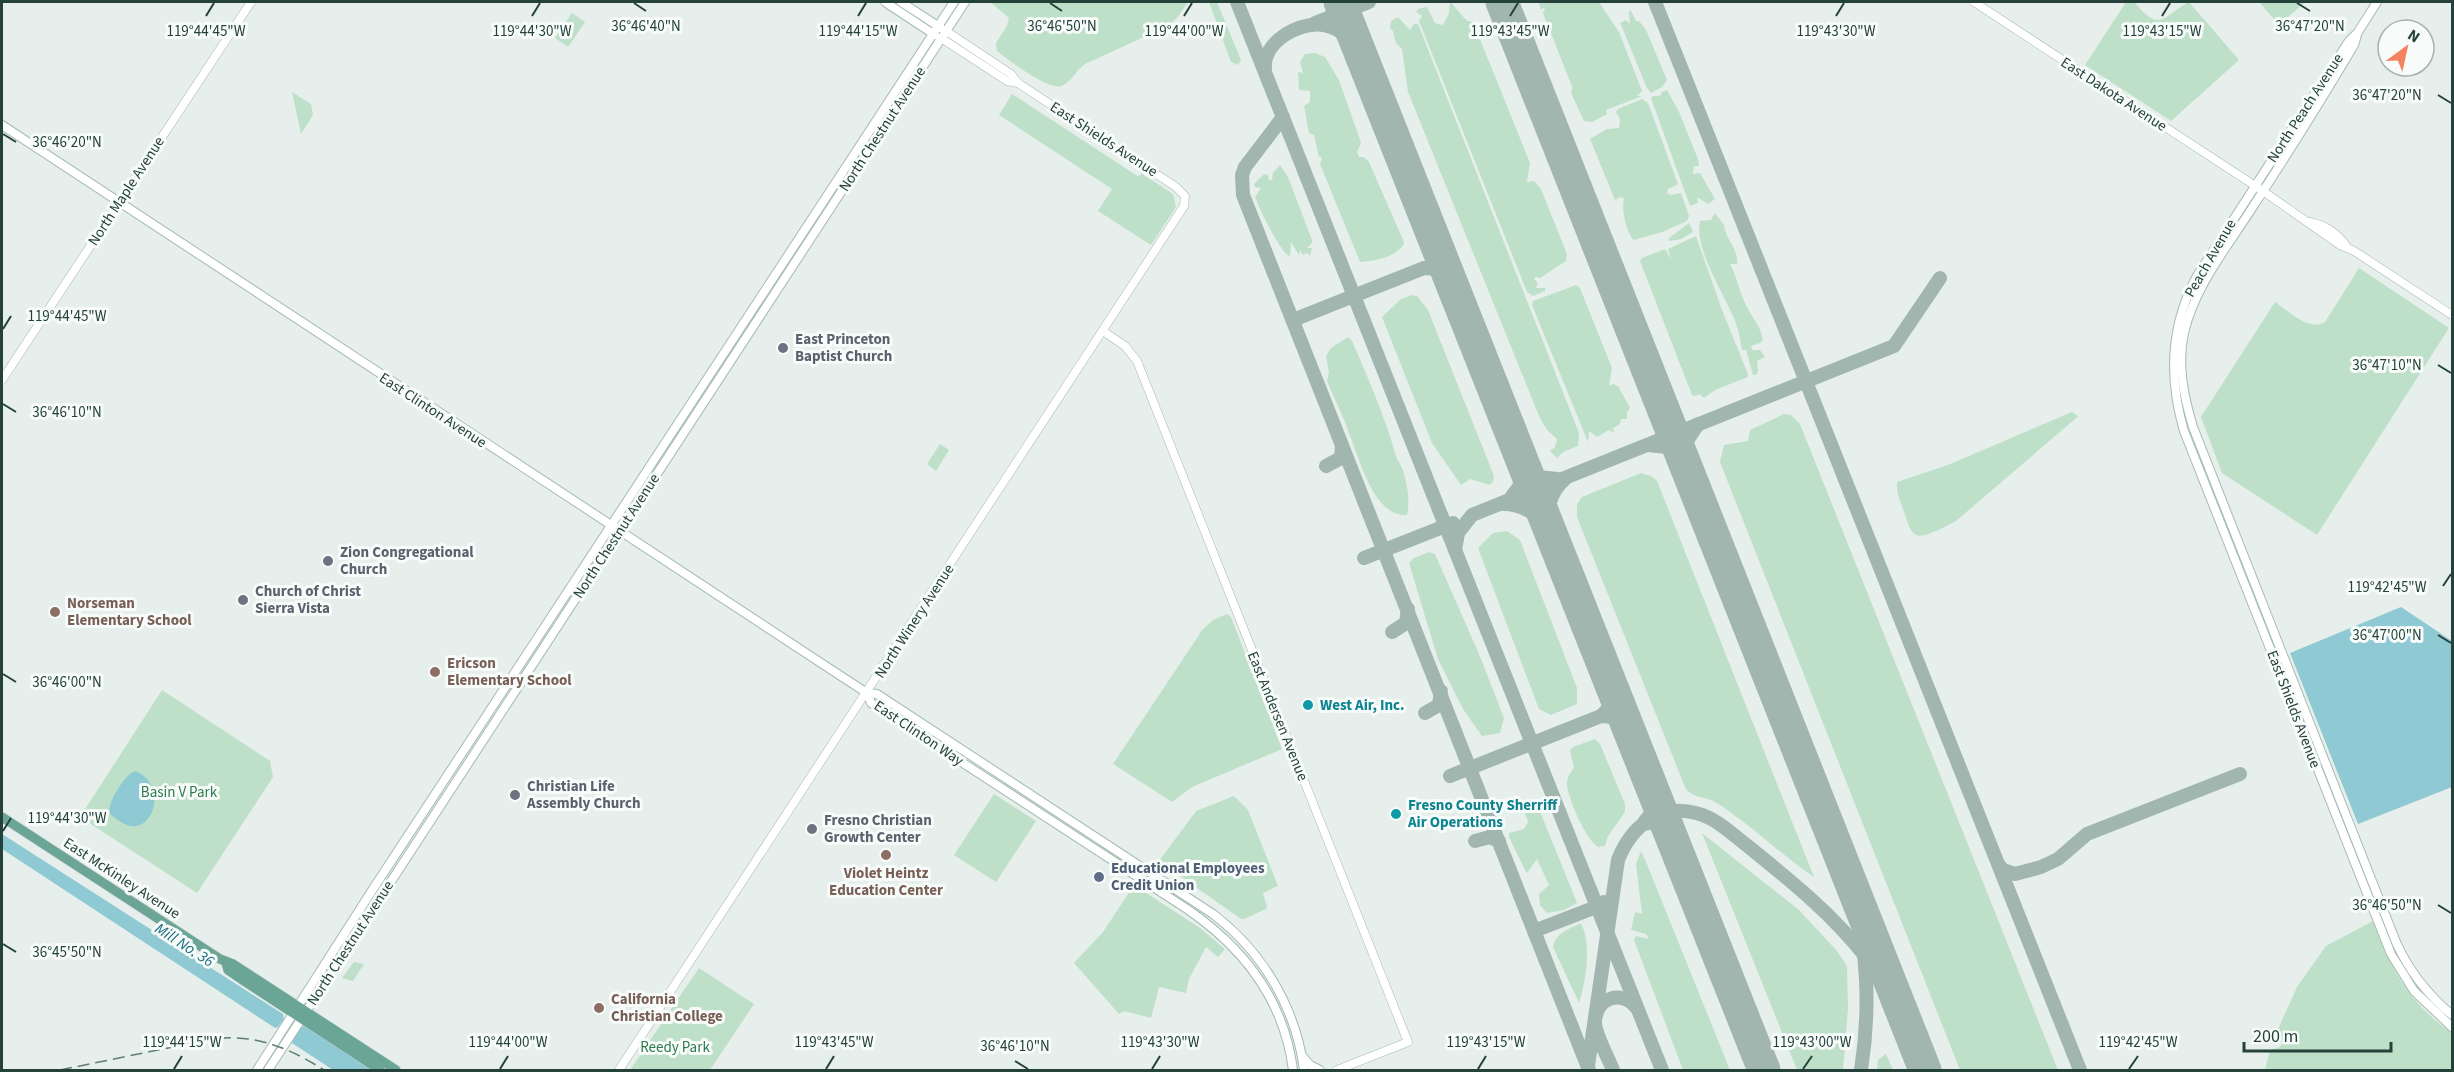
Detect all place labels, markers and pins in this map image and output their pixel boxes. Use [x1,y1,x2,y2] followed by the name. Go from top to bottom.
[795,329,892,367] place label: East Princeton Baptist Church
[776,341,790,355] marker: East Princeton Baptist Church
[340,542,474,580] place label: Zion Congregational Church
[321,554,335,568] marker: Zion Congregational Church
[255,581,361,619] place label: Church of Christ Sierra Vista
[67,593,192,631] place label: Norseman Elementary School
[236,593,250,607] marker: Church of Christ Sierra Vista
[48,605,62,619] marker: Norseman Elementary School
[447,653,572,691] place label: Ericson Elementary School
[428,665,442,679] marker: Ericson Elementary School
[1320,695,1405,716] place label: West Air, Inc.
[1301,698,1315,712] marker: West Air, Inc.
[526,776,641,814] place label: Christian Life Assembly Church
[508,788,522,802] marker: Christian Life Assembly Church
[1407,795,1558,833] place label: Fresno County Sherriff Air Operations
[1389,807,1403,821] marker: Fresno County Sherriff Air Operations
[824,810,932,848] place label: Fresno Christian Growth Center
[805,822,819,836] marker: Fresno Christian Growth Center
[879,848,893,862] marker: Violet Heintz Education Center
[1111,858,1265,896] place label: Educational Employees Credit Union
[829,863,943,901] place label: Violet Heintz Education Center
[1092,870,1106,884] marker: Educational Employees Credit Union
[611,989,723,1027] place label: California Christian College
[592,1001,606,1015] marker: California Christian College

